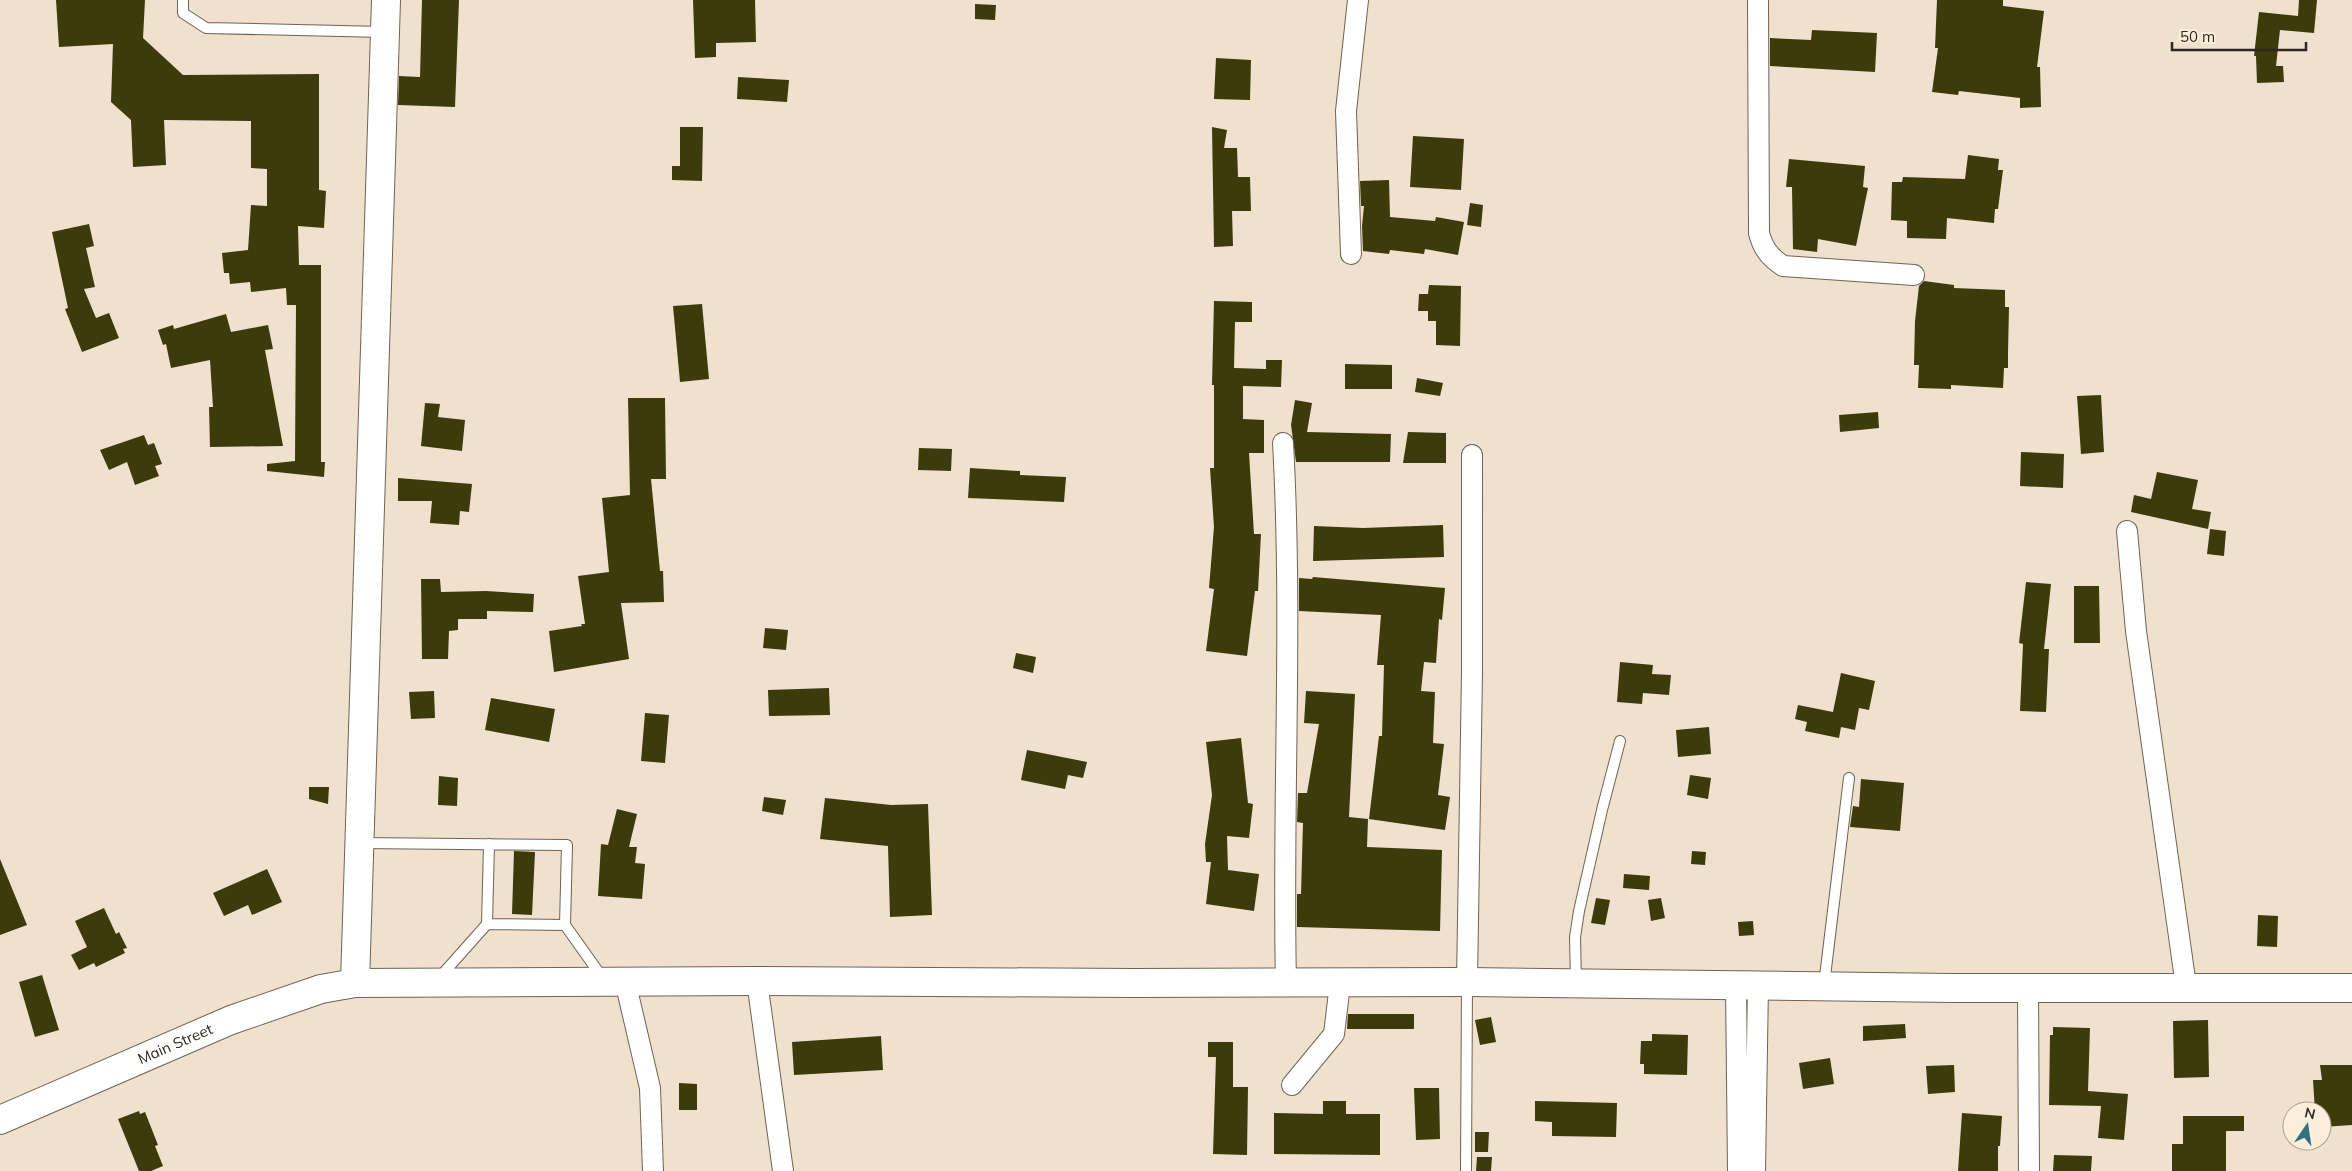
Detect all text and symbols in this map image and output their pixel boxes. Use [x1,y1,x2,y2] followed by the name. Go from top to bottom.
[2172,20,2306,52] scale bar
[2180,27,2215,46] text: 50 m
[135,1019,215,1068] street label: Main Street
[2282,1101,2332,1151] north arrow
[2303,1103,2317,1123] text: N

